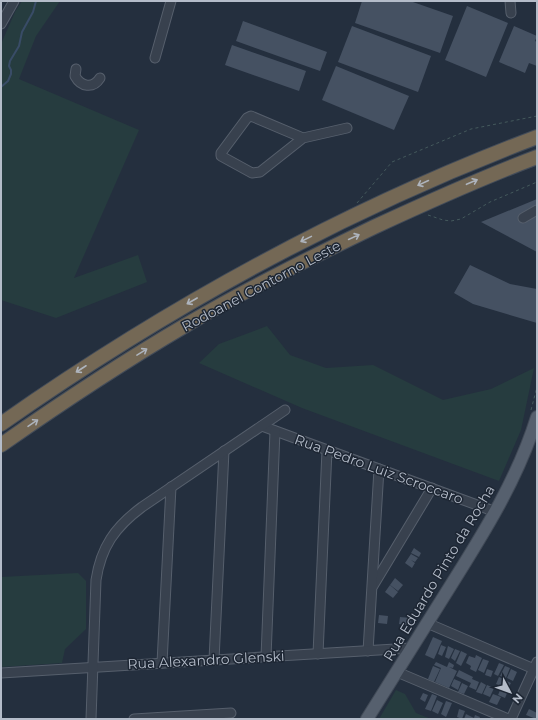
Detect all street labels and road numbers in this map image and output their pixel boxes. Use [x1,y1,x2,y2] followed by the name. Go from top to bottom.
[178,236,344,336] street label: Rodoanel Contorno Leste
[292,430,466,508] street label: Rua Pedro Luiz Scroccaro
[379,482,499,664] street label: Rua Eduardo Pinto da Rocha
[127,647,285,673] street label: Rua Alexandro Glenski

